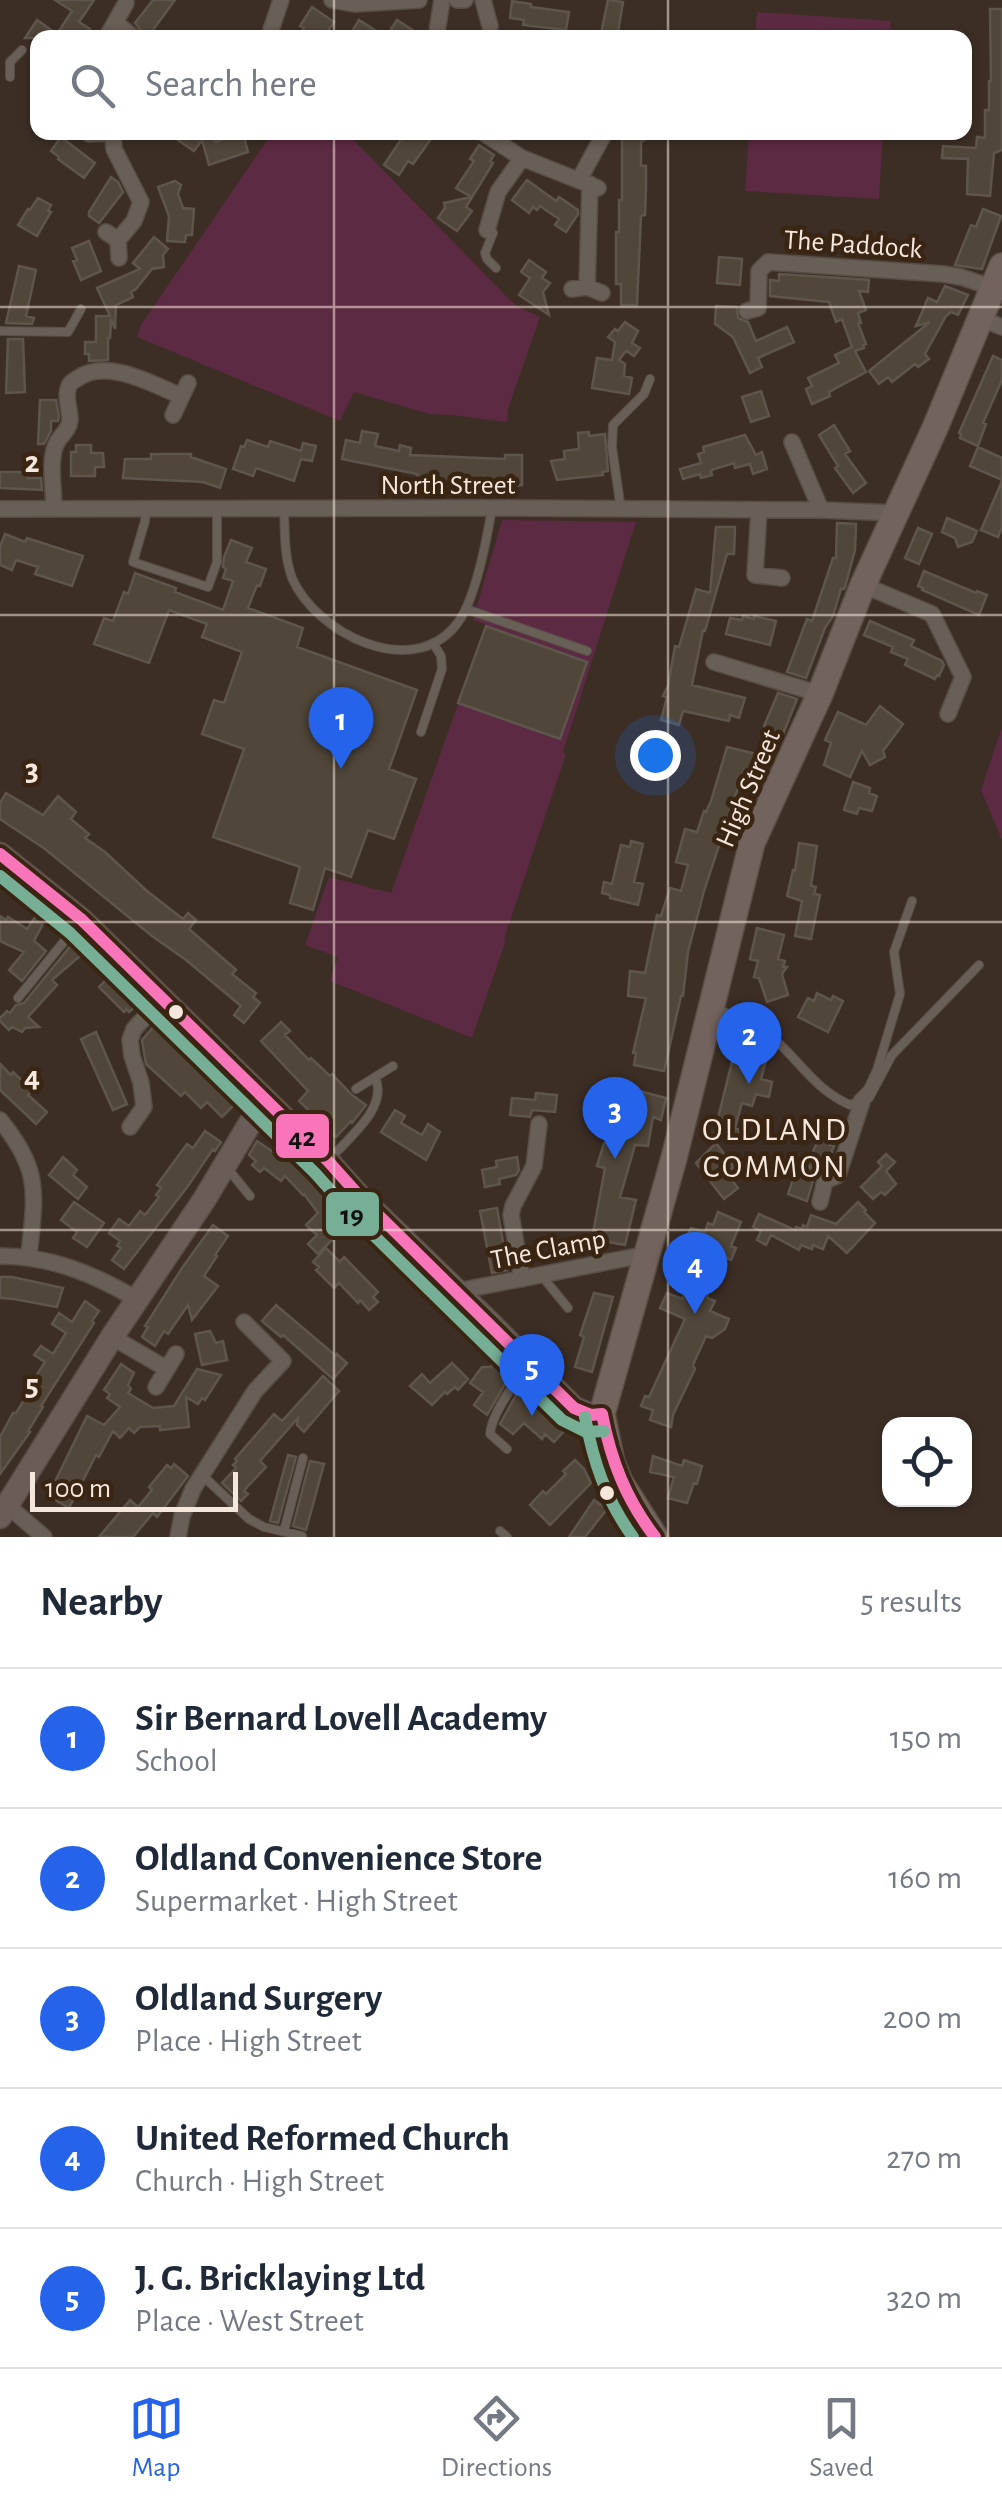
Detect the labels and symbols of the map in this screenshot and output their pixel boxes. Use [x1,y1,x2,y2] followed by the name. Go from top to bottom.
[783,226,923,264] street label: The Paddock
[24,446,40,478] text: 2
[380,472,516,500] street label: North Street
[308,686,374,769] pin: 1
[712,726,786,852] street label: High Street
[630,730,681,781] your location
[25,754,39,786] text: 3
[166,1002,186,1022] unlabelled marker
[716,1002,782,1084] pin: 2
[24,1061,40,1093] text: 4
[582,1076,648,1159] pin: 3
[274,1112,331,1160] line badge: 42
[702,1114,848,1183] district label: OLDLAND COMMON
[288,1124,316,1152] text: 42
[324,1190,381,1238] line badge: 19
[340,1202,364,1230] text: 19
[489,1225,608,1275] street label: The Clamp
[662,1232,728,1314] pin: 4
[500,1334,564,1416] pin: 5
[25,1369,39,1401] text: 5
[30,1467,238,1512] scale bar
[597,1483,617,1503] unlabelled marker

